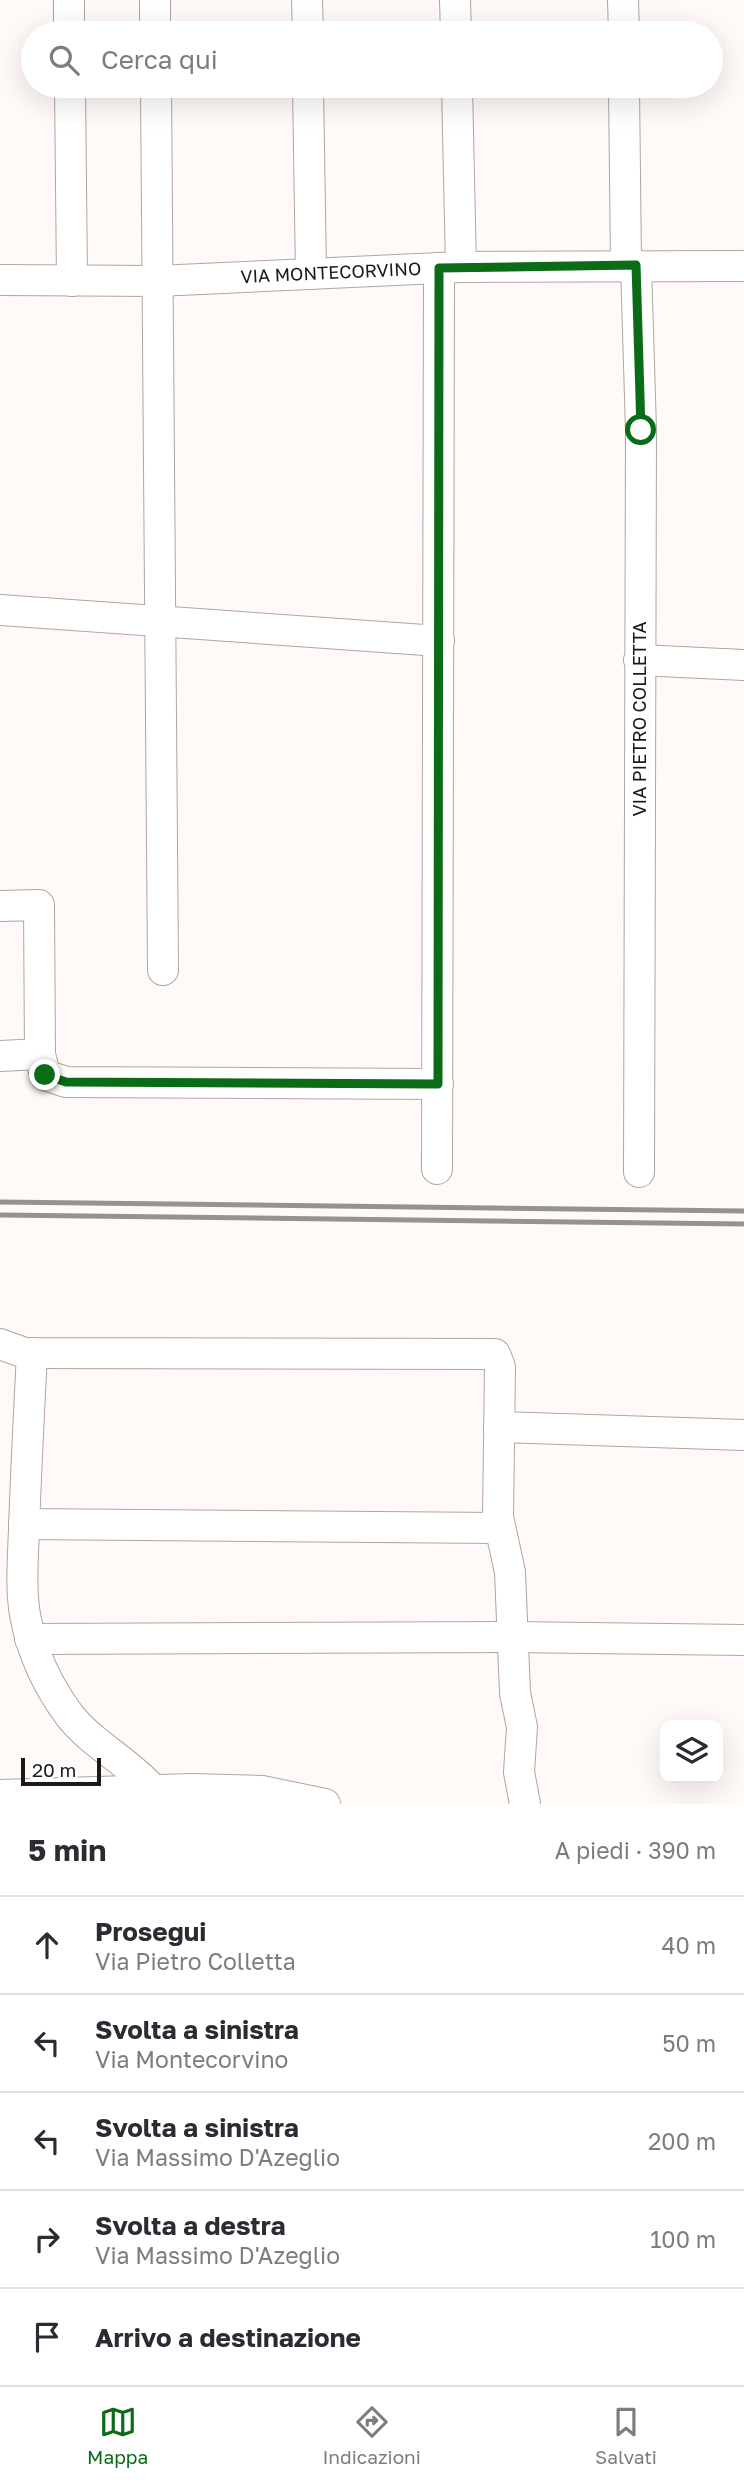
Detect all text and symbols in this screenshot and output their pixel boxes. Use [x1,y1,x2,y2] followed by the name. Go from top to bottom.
[21,21,723,98] search box
[45,41,83,79] icon: search
[101,44,218,75] text: Cerca qui
[240,257,422,287] street label: VIA MONTECORVINO
[625,414,656,445] route start
[628,622,650,817] street label: VIA PIETRO COLLETTA
[29,1059,60,1090] route end
[660,1720,723,1783] map controls
[660,1720,723,1783] button: layers
[21,1755,102,1787] scale bar
[32,1758,76,1781] text: 20 m
[28,1832,106,1868] text: 5 min
[555,1836,716,1864] text: A piedi · 390 m
[95,1916,206,1947] text: Prosegui
[28,1926,66,1964] icon: ahead
[662,1931,716,1959] text: 40 m
[95,1947,296,1975] text: Via Pietro Colletta
[95,2014,299,2045] text: Svolta a sinistra
[28,2024,66,2062] icon: left
[662,2029,716,2057] text: 50 m
[95,2045,288,2073] text: Via Montecorvino
[95,2112,299,2143] text: Svolta a sinistra
[28,2122,66,2160] icon: left
[648,2127,716,2155] text: 200 m
[95,2143,340,2171] text: Via Massimo D'Azeglio
[95,2210,286,2241] text: Svolta a destra
[28,2220,66,2258] icon: right
[650,2225,716,2253] text: 100 m
[95,2241,340,2269] text: Via Massimo D'Azeglio
[28,2318,66,2356] icon: arrive
[95,2322,361,2353] text: Arrivo a destinazione
[87,2403,148,2468] tab: Mappa
[322,2403,421,2468] tab: Indicazioni
[595,2403,657,2468] tab: Salvati

